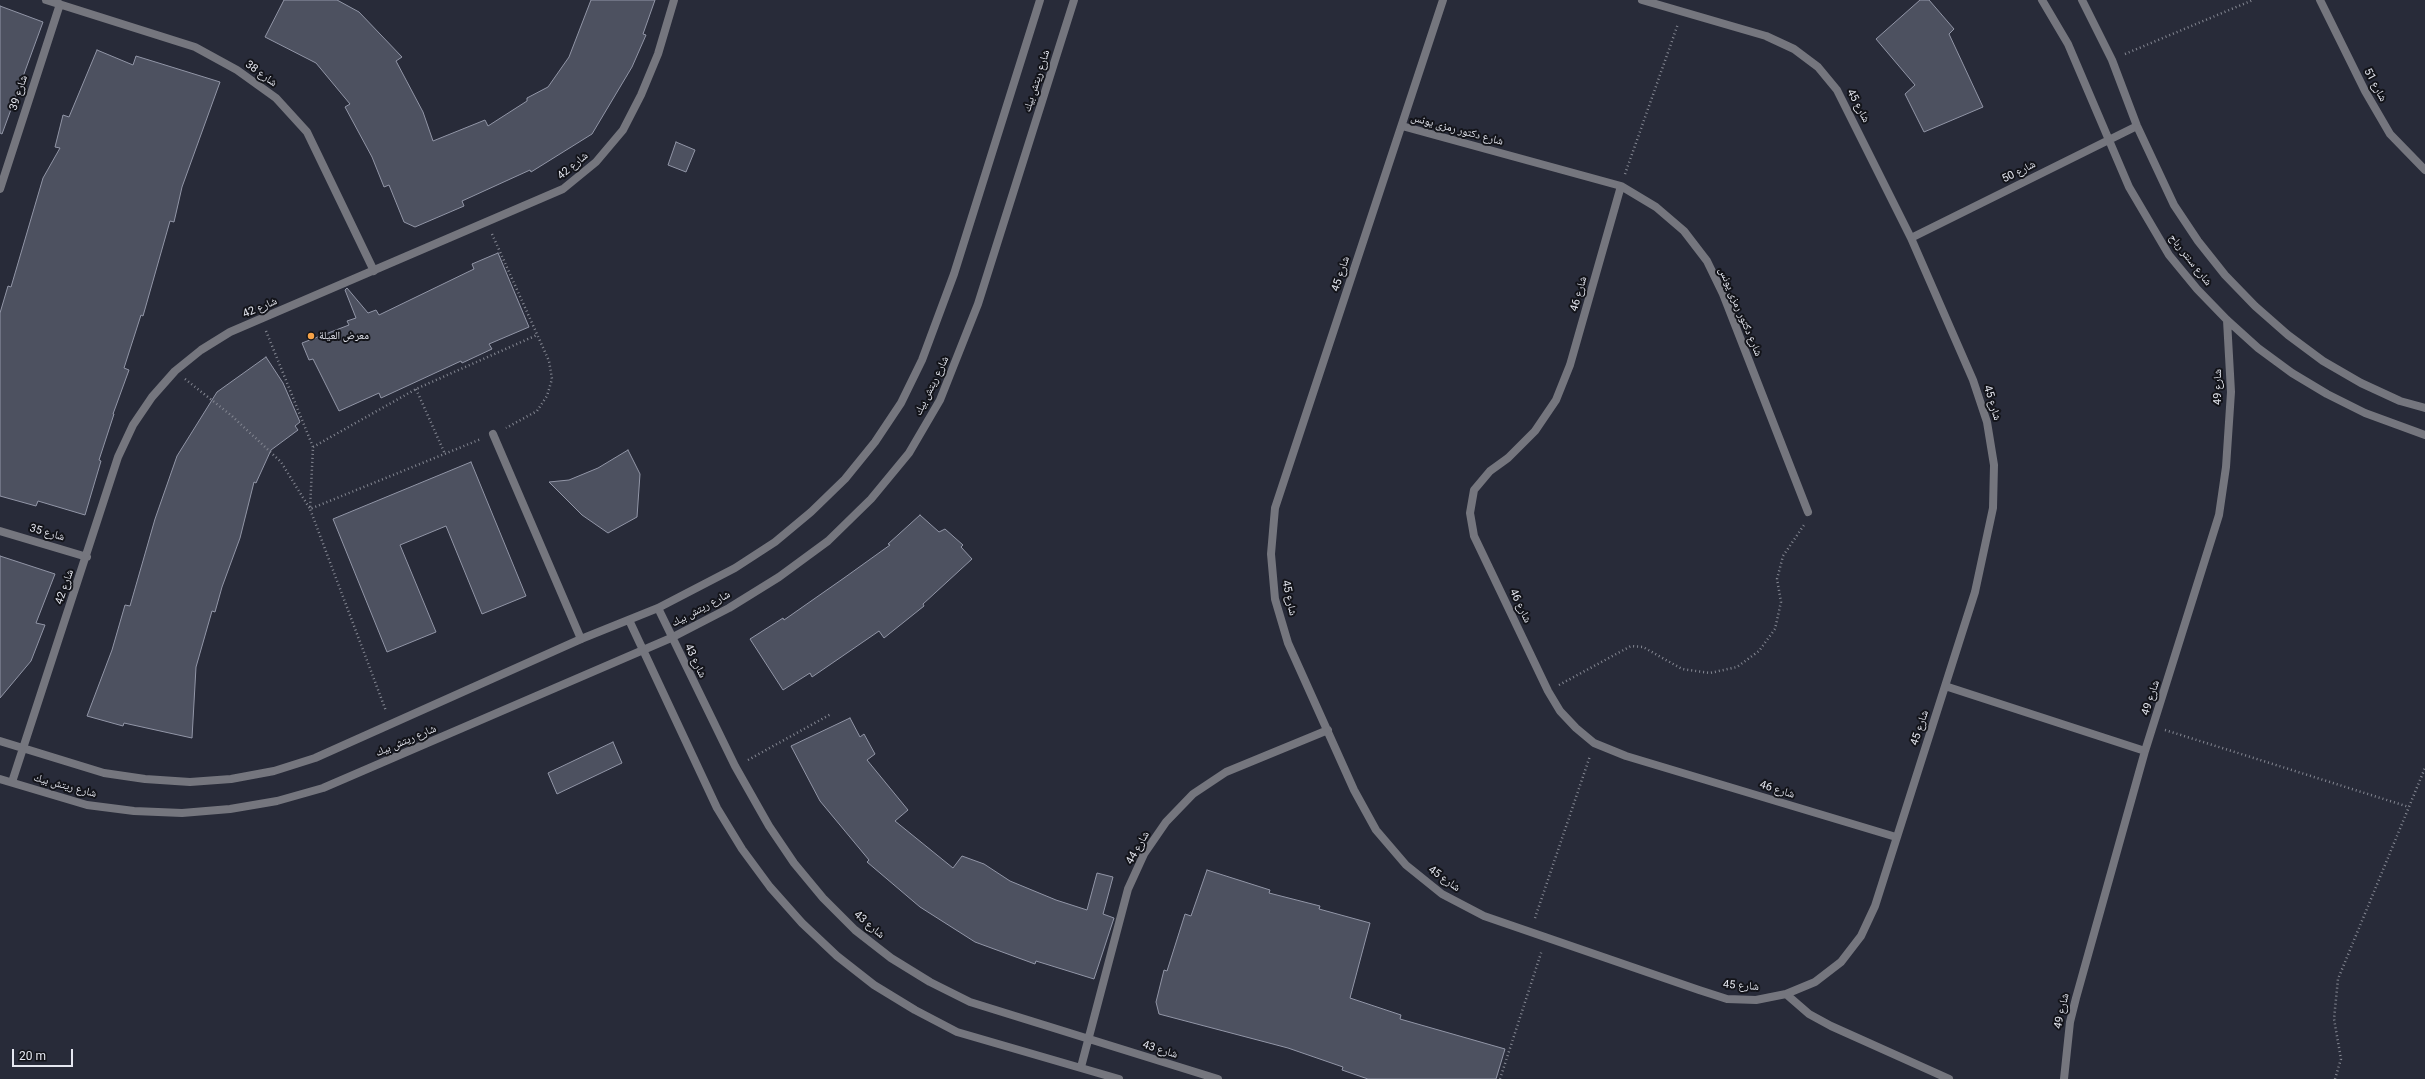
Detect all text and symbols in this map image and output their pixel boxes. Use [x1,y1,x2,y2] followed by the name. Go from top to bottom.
[1021,48,1053,114] street label: شارع ريتش بيك
[243,58,279,90] street label: شارع 38
[2361,66,2389,104] street label: شارع 51
[7,74,31,112] street label: شارع 39
[1844,87,1872,125] street label: شارع 45
[1409,111,1505,149] street label: شارع دكتور رمزى يونس
[555,149,591,183] street label: شارع 42
[2000,158,2038,186] street label: شارع 50
[2166,231,2214,289] street label: شارع سنتر رباح
[1329,255,1353,293] street label: شارع 45
[1715,266,1765,358] street label: شارع دكتور رمزى يونس
[1568,275,1590,313] street label: شارع 46
[241,295,279,321] street label: شارع 42
[319,329,369,343] place label: معرض العيلة
[306,331,316,341] marker: معرض العيلة
[912,354,952,418] street label: شارع ريتش بيك
[2211,369,2225,405] street label: شارع 49
[1980,384,2004,422] street label: شارع 45
[28,522,66,544] street label: شارع 35
[53,568,77,606] street label: شارع 42
[1279,579,1299,617] street label: شارع 45
[1506,587,1534,625] street label: شارع 46
[669,588,733,630] street label: شارع ريتش بيك
[681,642,709,680] street label: شارع 43
[2139,679,2163,717] street label: شارع 49
[1908,709,1932,747] street label: شارع 45
[374,722,438,760] street label: شارع ريتش بيك
[32,771,98,801] street label: شارع ريتش بيك
[1758,778,1796,802] street label: شارع 46
[1123,829,1153,867] street label: شارع 44
[1425,863,1463,895] street label: شارع 45
[851,908,887,942] street label: شارع 43
[1723,978,1759,994] street label: شارع 45
[2052,992,2072,1030] street label: شارع 49
[1141,1038,1179,1062] street label: شارع 43
[14,1041,75,1067] scale bar
[19,1049,46,1063] text: 20 m

